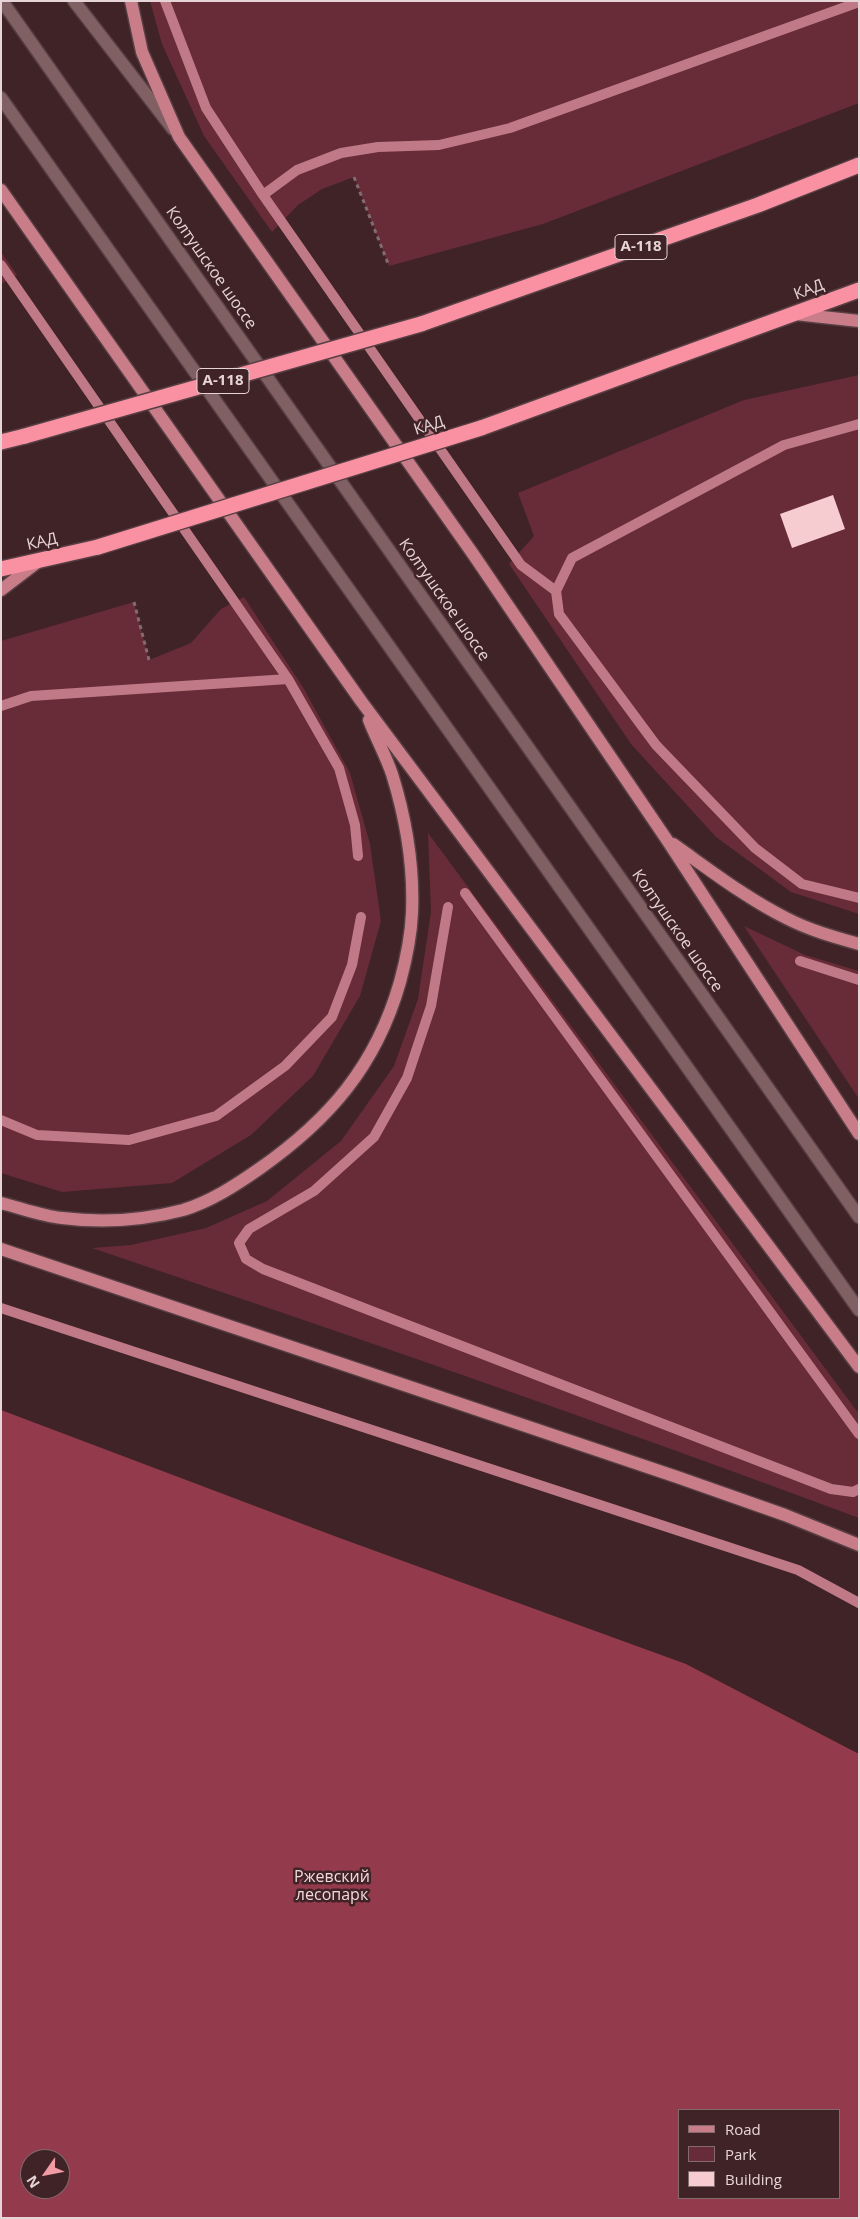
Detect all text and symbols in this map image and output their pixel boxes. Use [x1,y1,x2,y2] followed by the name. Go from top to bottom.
[161,203,261,333] street label: Колтушское шоссе
[615,234,667,260] road number: А-118
[791,276,827,304] street label: КАД
[197,368,249,394] road number: А-118
[411,412,447,440] street label: КАД
[25,529,59,555] street label: КАД
[394,535,494,665] street label: Колтушское шоссе
[627,866,727,996] street label: Колтушское шоссе
[294,1867,370,1905] park label: Ржевский лесопарк
[678,2109,840,2199] legend
[725,2119,761,2139] text: Road
[725,2144,756,2164] text: Park
[20,2149,70,2199] north arrow
[725,2169,782,2189] text: Building
[22,2172,44,2192] text: N

